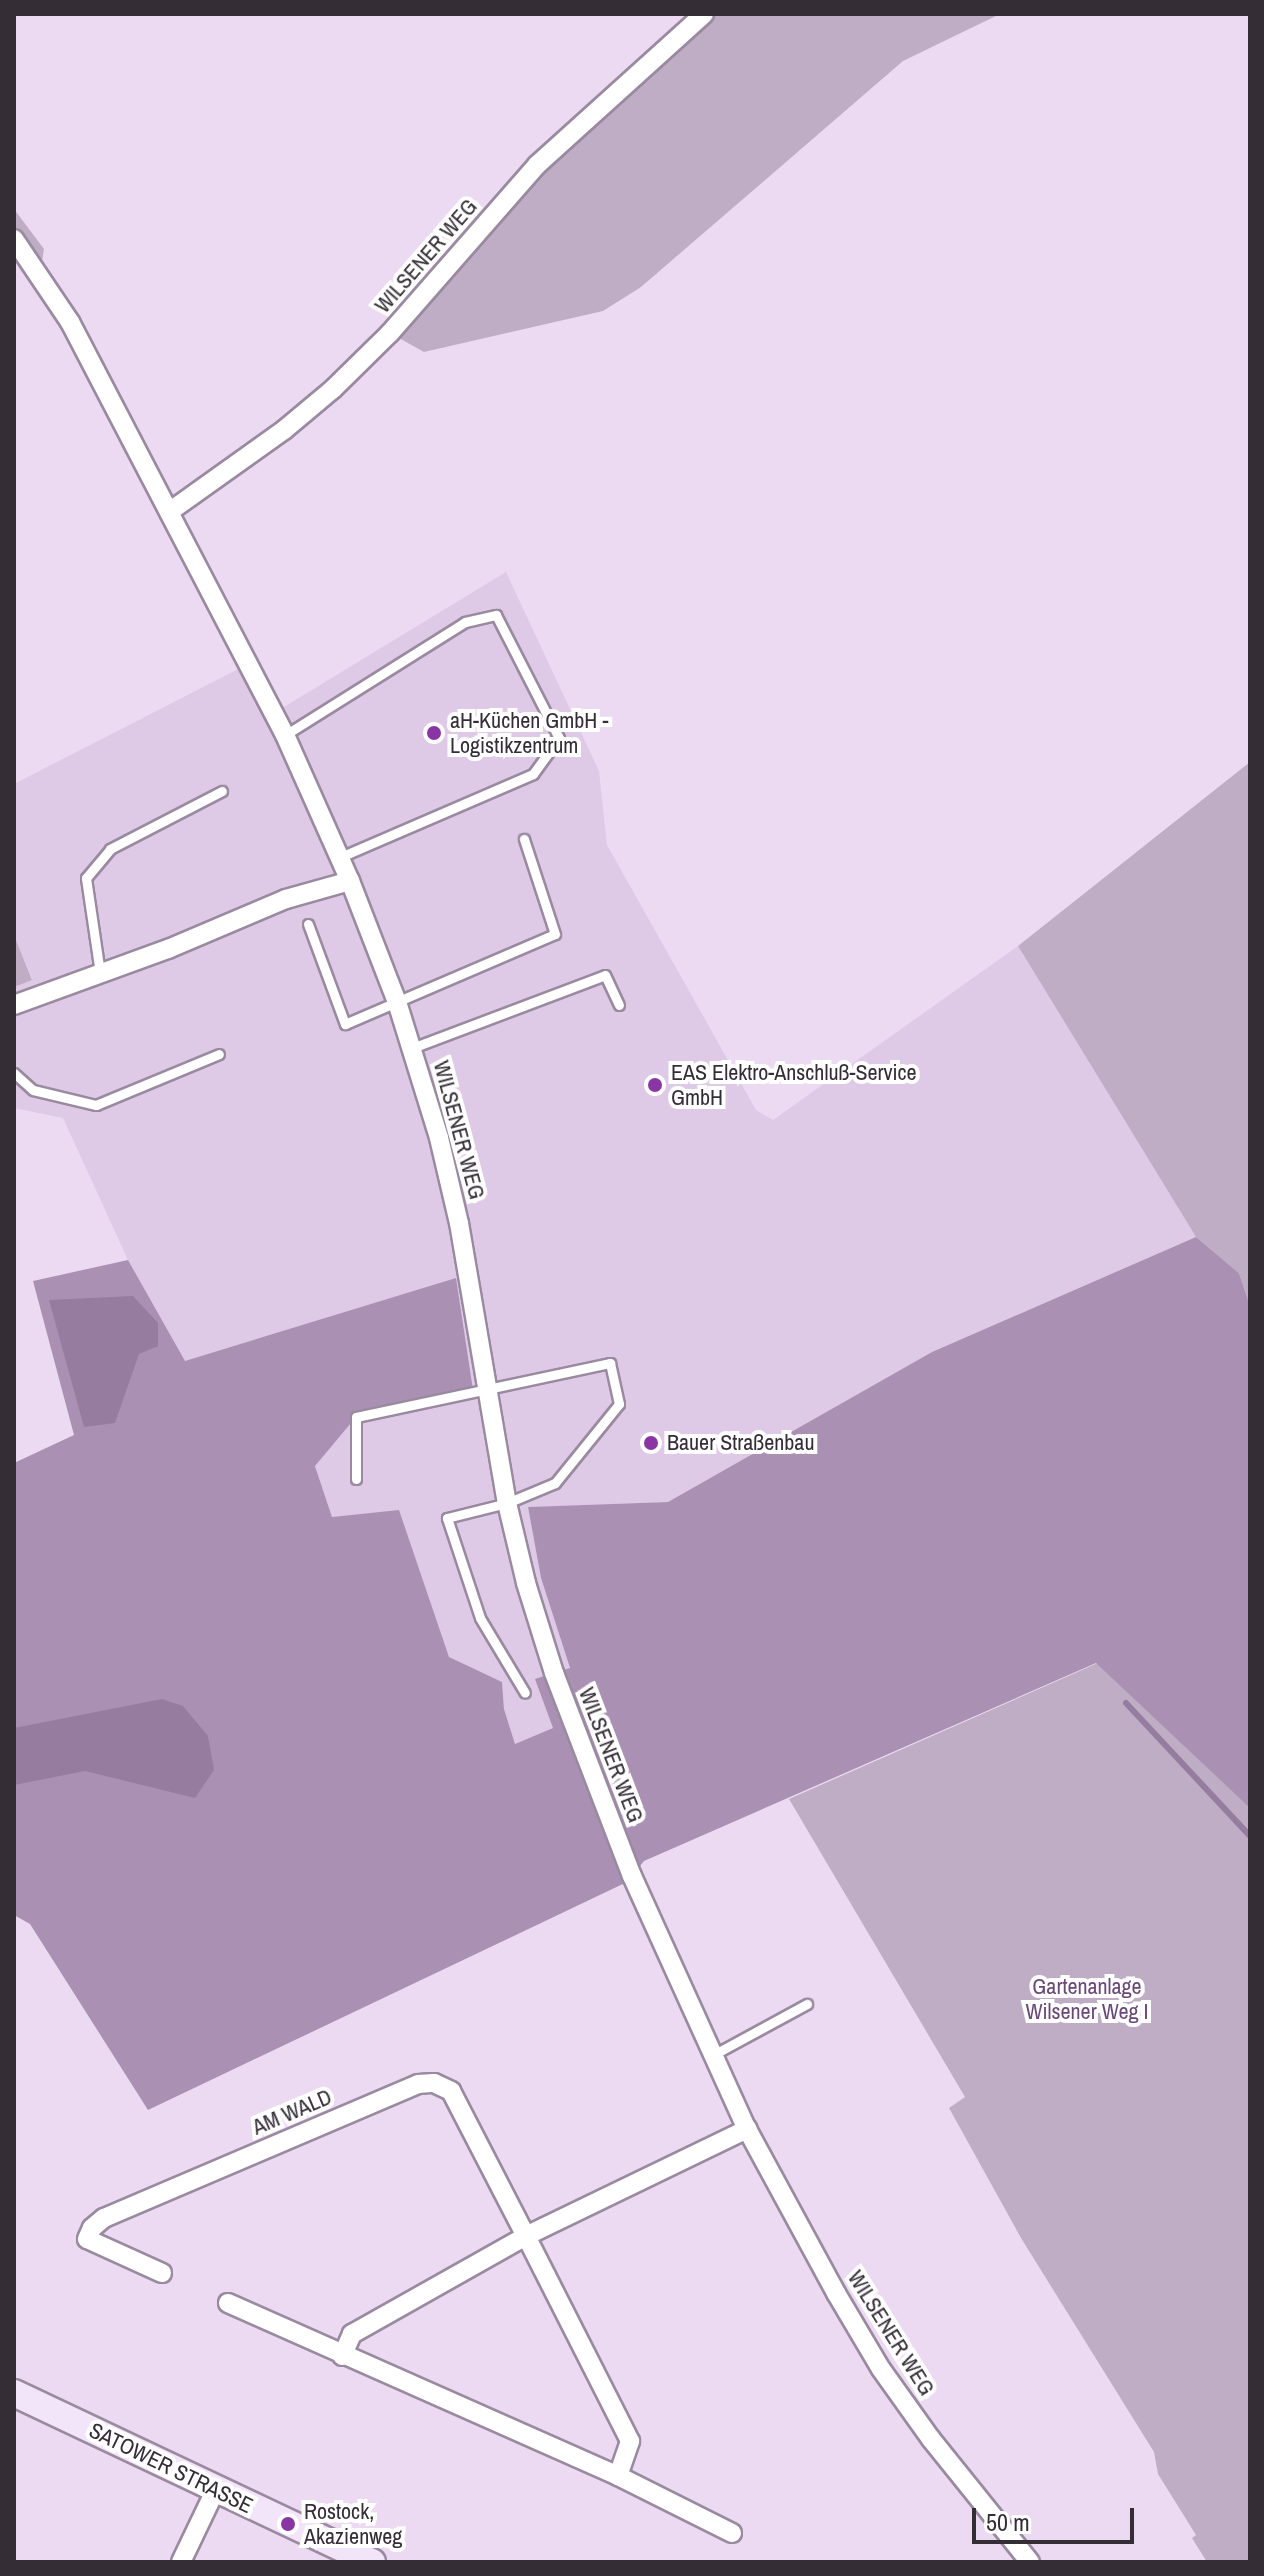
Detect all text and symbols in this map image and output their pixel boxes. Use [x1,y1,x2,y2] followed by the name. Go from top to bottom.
[369,194,483,318] street label: WILSENER WEG
[450,707,608,758] place label: aH-Küchen GmbH - Logistikzentrum
[425,724,443,742] marker: aH-Küchen GmbH - Logistikzentrum
[428,1058,490,1202] street label: WILSENER WEG
[671,1059,917,1110] place label: EAS Elektro-Anschluß-Service GmbH
[646,1076,664,1094] marker: EAS Elektro-Anschluß-Service GmbH
[667,1430,814,1456] place label: Bauer Straßenbau
[642,1434,660,1452] marker: Bauer Straßenbau
[573,1684,649,1826] street label: WILSENER WEG
[1025,1973,1149,2024] park label: Gartenanlage Wilsener Weg I
[248,2084,336,2140] street label: AM WALD
[842,2266,940,2400] street label: WILSENER WEG
[85,2417,257,2519] street label: SATOWER STRASSE
[976,2492,1138,2542] scale bar
[304,2498,402,2550] place label: Rostock, Akazienweg
[986,2506,1030,2538] text: 50 m
[279,2515,297,2533] marker: Rostock, Akazienweg

